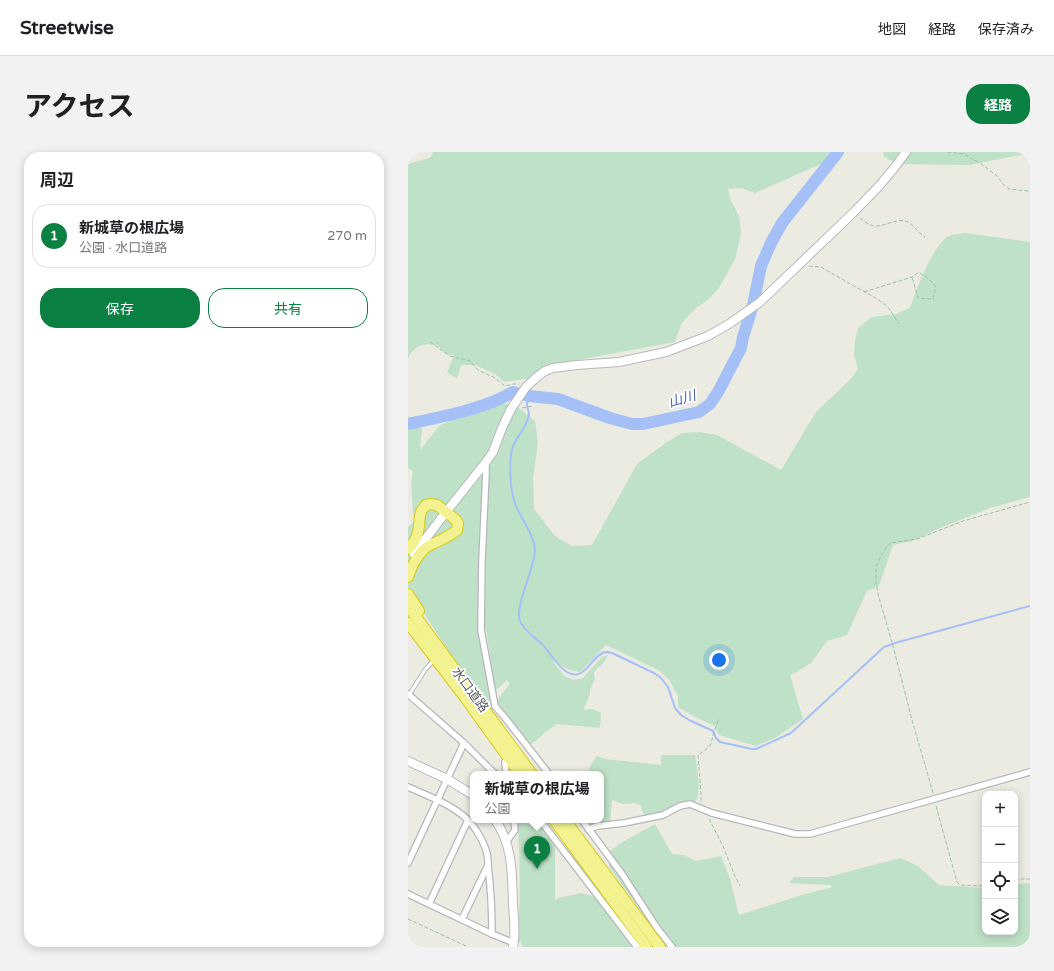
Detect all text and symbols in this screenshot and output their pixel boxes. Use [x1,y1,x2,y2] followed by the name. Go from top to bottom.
[20,17,114,39] text: Streetwise
[878,21,906,38] text: 地図
[928,21,956,38] text: 経路
[978,21,1034,38] text: 保存済み
[966,84,1030,124] button: 経路
[24,90,135,124] text: アクセス
[40,170,74,191] text: 周辺
[79,219,184,237] text: 新城草の根広場
[50,228,58,244] text: 1
[327,228,367,244] text: 270 m
[79,240,167,256] text: 公園 · 水口道路
[40,288,200,328] button: 保存
[208,288,368,328] button: 共有
[666,386,700,411] water label: 山川
[709,650,729,670] your location
[448,664,492,716] street label: 水口道路
[470,771,604,823] popup
[484,780,590,798] text: 新城草の根広場
[982,791,1018,935] map controls
[982,791,1018,827] button: +
[484,801,511,817] text: 公園
[982,827,1018,863] button: −
[524,836,550,869] pin: 1
[982,863,1018,899] button: locate
[982,899,1018,935] button: layers

